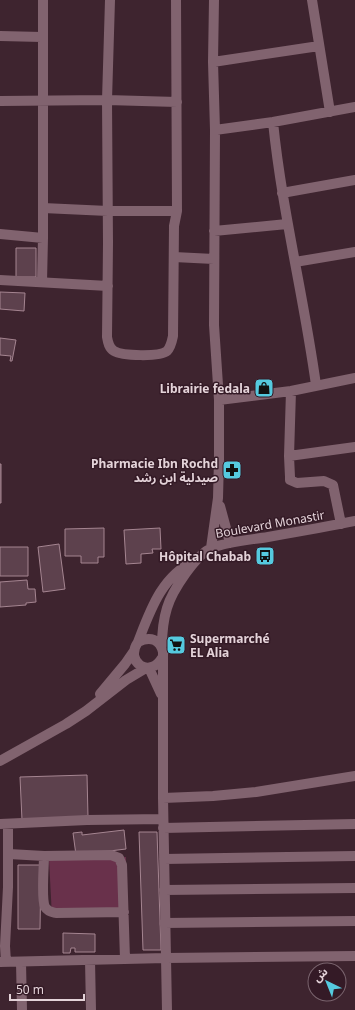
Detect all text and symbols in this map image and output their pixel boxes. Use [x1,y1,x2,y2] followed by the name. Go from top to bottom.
[253,377,275,399] shop icon: Librairie fedala
[160,380,250,397] place label: Librairie fedala
[91,455,218,486] place label: Pharmacie Ibn Rochd صيدلية ابن رشد
[221,459,243,481] pharmacy icon: Pharmacie Ibn Rochd صيدلية ابن رشد
[214,506,326,542] street label: Boulevard Monastir
[254,545,276,567] bus stop icon: Hôpital Chabab
[159,548,251,565] place label: Hôpital Chabab
[190,630,270,661] place label: Supermarché EL Alia
[165,634,187,656] supermarket icon: Supermarché EL Alia
[307,962,347,1002] north arrow
[309,964,330,985] text: ش
[10,976,84,1002] scale bar
[16,981,44,998] text: 50 m

